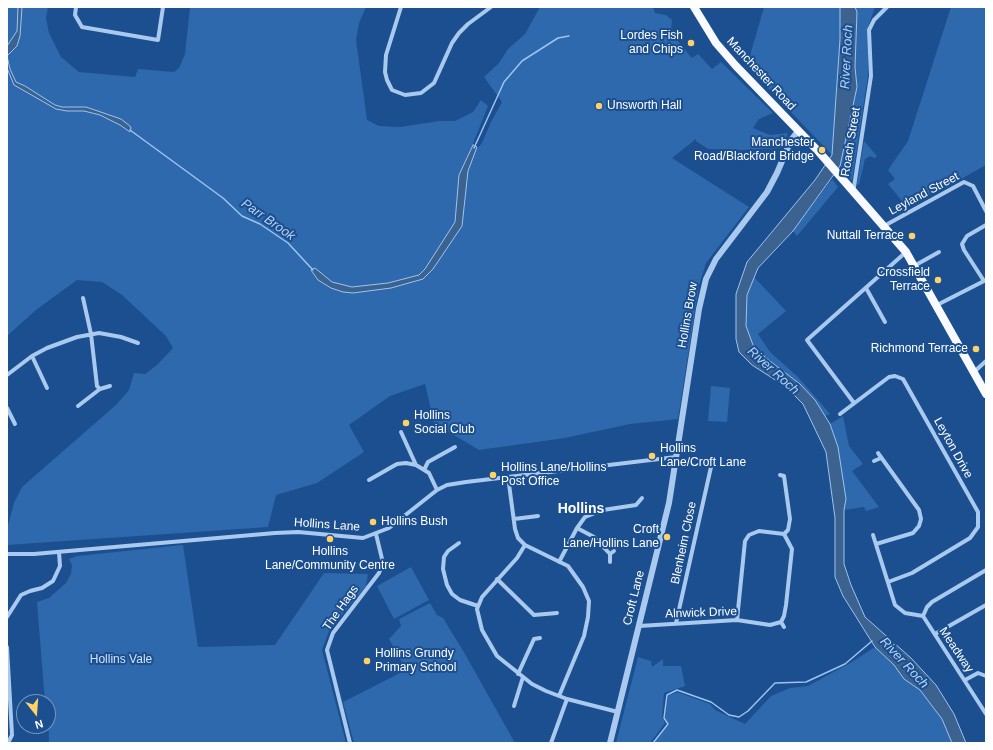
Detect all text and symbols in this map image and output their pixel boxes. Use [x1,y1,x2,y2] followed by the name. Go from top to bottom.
[838,24,856,90] water label: River Roch
[620,29,683,57] place label: Lordes Fish and Chips
[723,34,799,114] street label: Manchester Road
[686,38,696,48] marker: Lordes Fish and Chips
[607,99,682,113] place label: Unsworth Hall
[594,101,604,111] marker: Unsworth Hall
[838,106,864,178] street label: Roach Street
[694,136,814,164] place label: Manchester Road/Blackford Bridge
[817,145,827,155] marker: Manchester Road/Blackford Bridge
[886,169,962,219] street label: Leyland Street
[238,196,298,244] water label: Parr Brook
[827,229,904,243] place label: Nuttall Terrace
[907,231,917,241] marker: Nuttall Terrace
[877,266,930,294] place label: Crossfield Terrace
[933,275,943,285] marker: Crossfield Terrace
[675,281,701,349] street label: Hollins Brow
[871,342,968,356] place label: Richmond Terrace
[744,344,802,398] water label: River Roch
[971,344,981,354] marker: Richmond Terrace
[414,409,475,437] place label: Hollins Social Club
[930,415,976,481] street label: Leyton Drive
[401,418,411,428] marker: Hollins Social Club
[660,442,746,470] place label: Hollins Lane/Croft Lane
[647,451,657,461] marker: Hollins Lane/Croft Lane
[501,461,606,489] place label: Hollins Lane/Hollins Post Office
[488,470,498,480] marker: Hollins Lane/Hollins Post Office
[668,500,700,586] street label: Blenheim Close
[558,501,604,517] district label: Hollins
[381,515,448,529] place label: Hollins Bush
[294,516,360,534] street label: Hollins Lane
[368,517,378,527] marker: Hollins Bush
[563,523,659,551] place label: Croft Lane/Hollins Lane
[662,532,672,542] marker: Croft Lane/Hollins Lane
[325,534,335,544] marker: Hollins Lane/Community Centre
[265,545,395,573] place label: Hollins Lane/Community Centre
[620,569,648,627] street label: Croft Lane
[320,583,362,633] street label: The Hags
[665,605,737,621] street label: Alnwick Drive
[936,625,976,675] street label: Meadway
[876,634,932,692] water label: River Roch
[375,647,456,675] place label: Hollins Grundy Primary School
[90,653,152,667] park label: Hollins Vale
[362,656,372,666] marker: Hollins Grundy Primary School
[16,694,56,734] north arrow
[34,718,45,731] text: N

